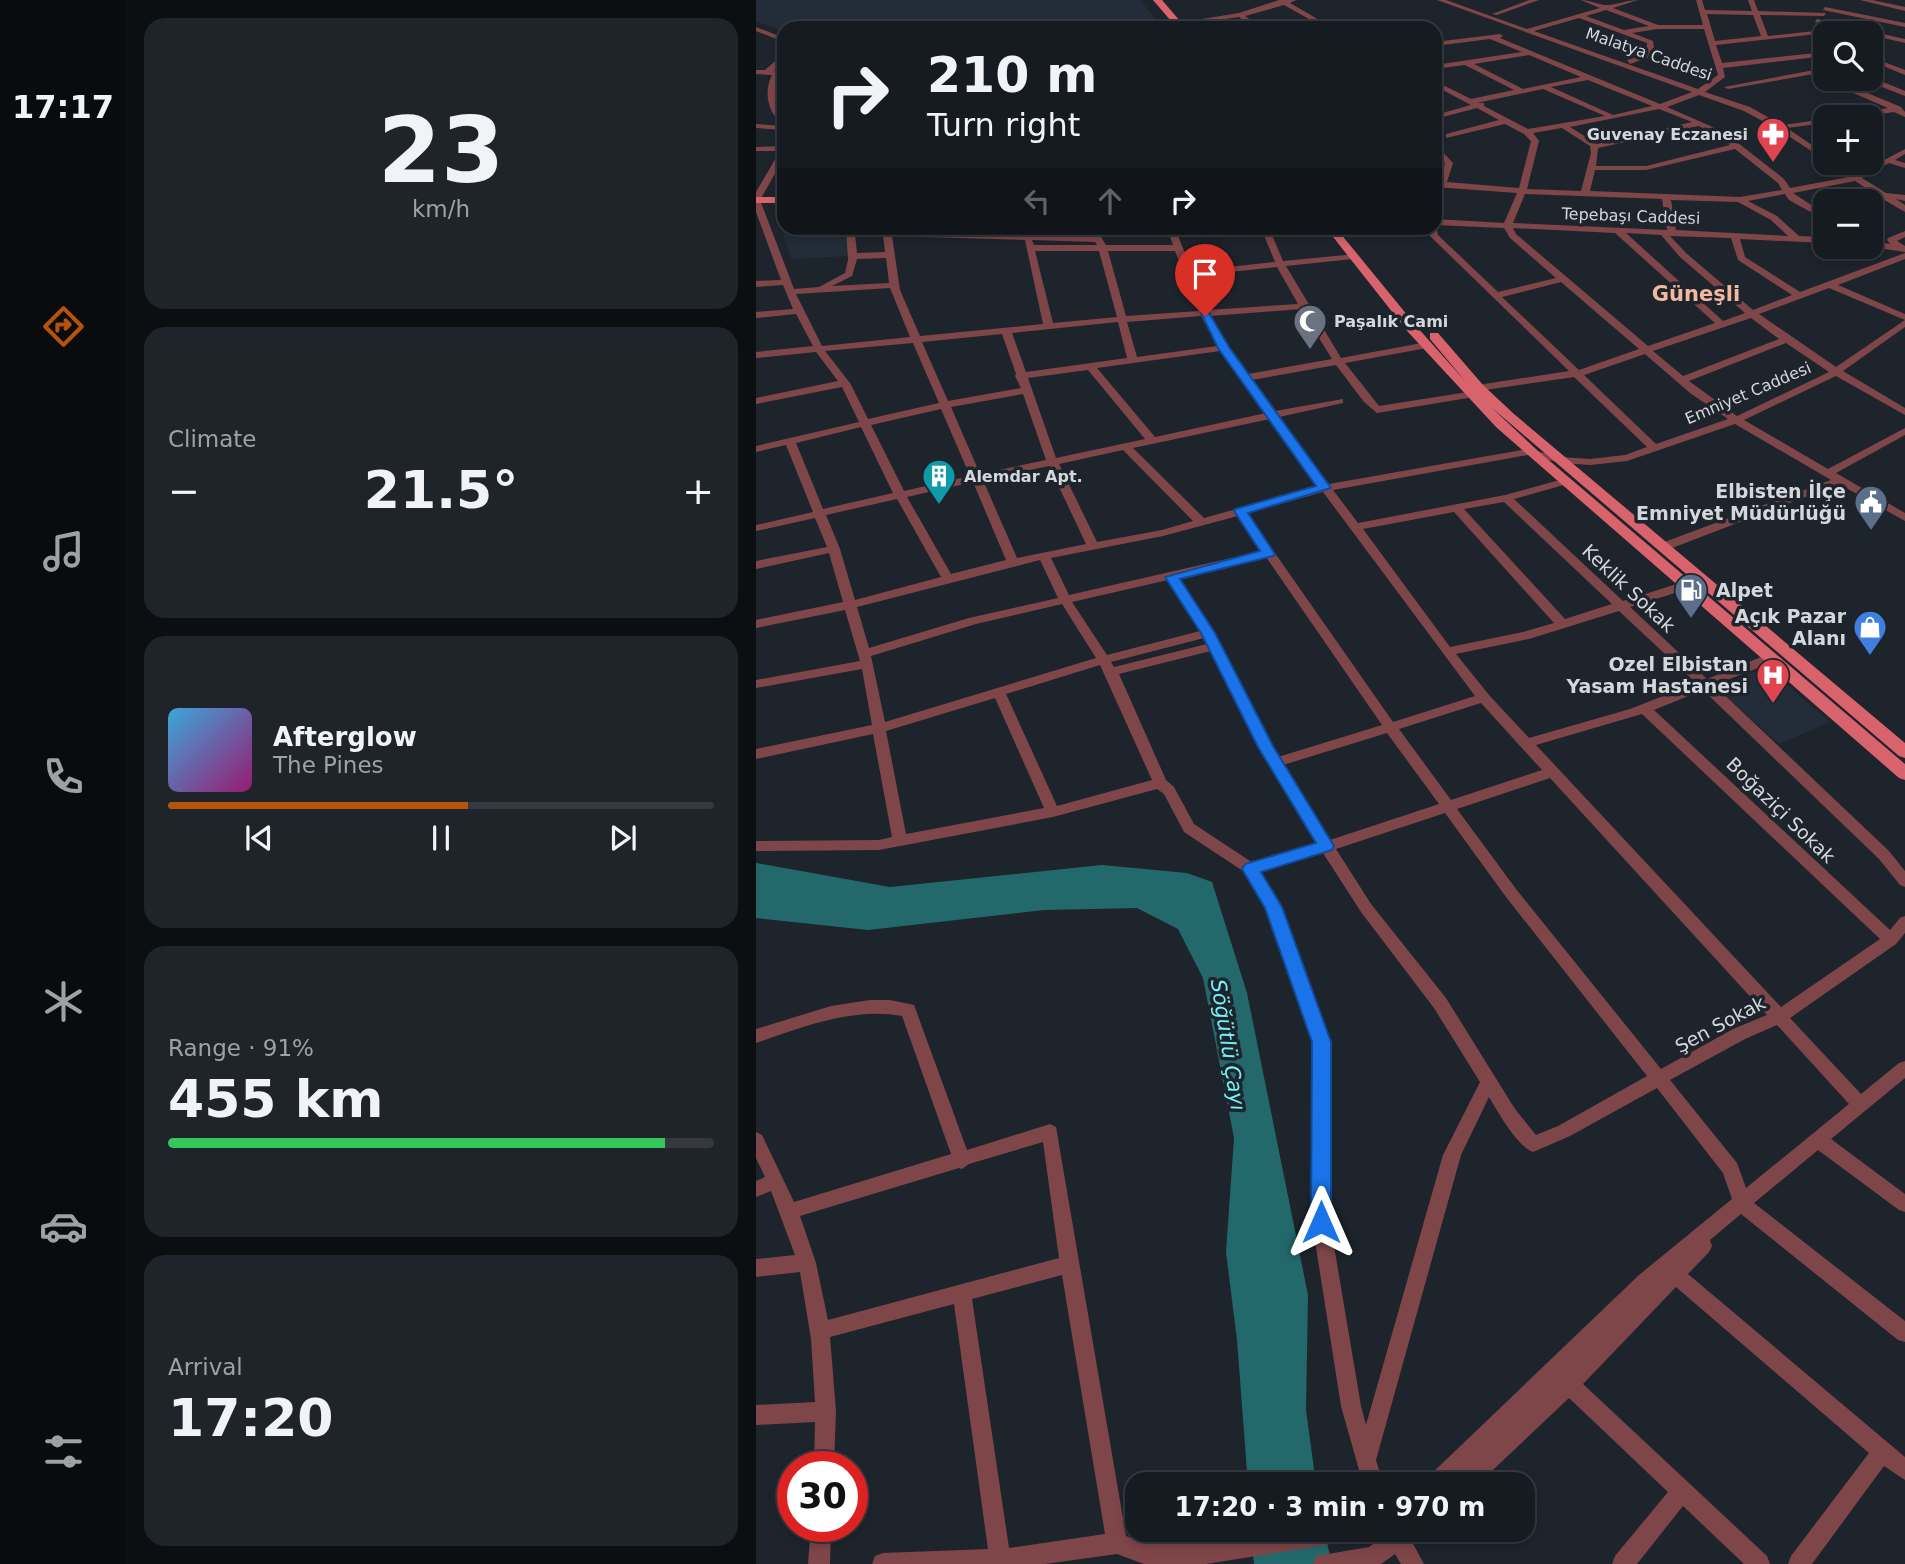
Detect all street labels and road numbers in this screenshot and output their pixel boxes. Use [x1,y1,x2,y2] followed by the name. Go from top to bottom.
[1583,23,1715,85] street label: Malatya Caddesi
[1560,204,1701,228] street label: Tepebaşı Caddesi
[1682,358,1814,428] street label: Emniyet Caddesi
[1578,539,1680,637] street label: Keklik Sokak
[1722,753,1840,867] street label: Boğaziçi Sokak
[1671,991,1769,1057] street label: Şen Sokak

